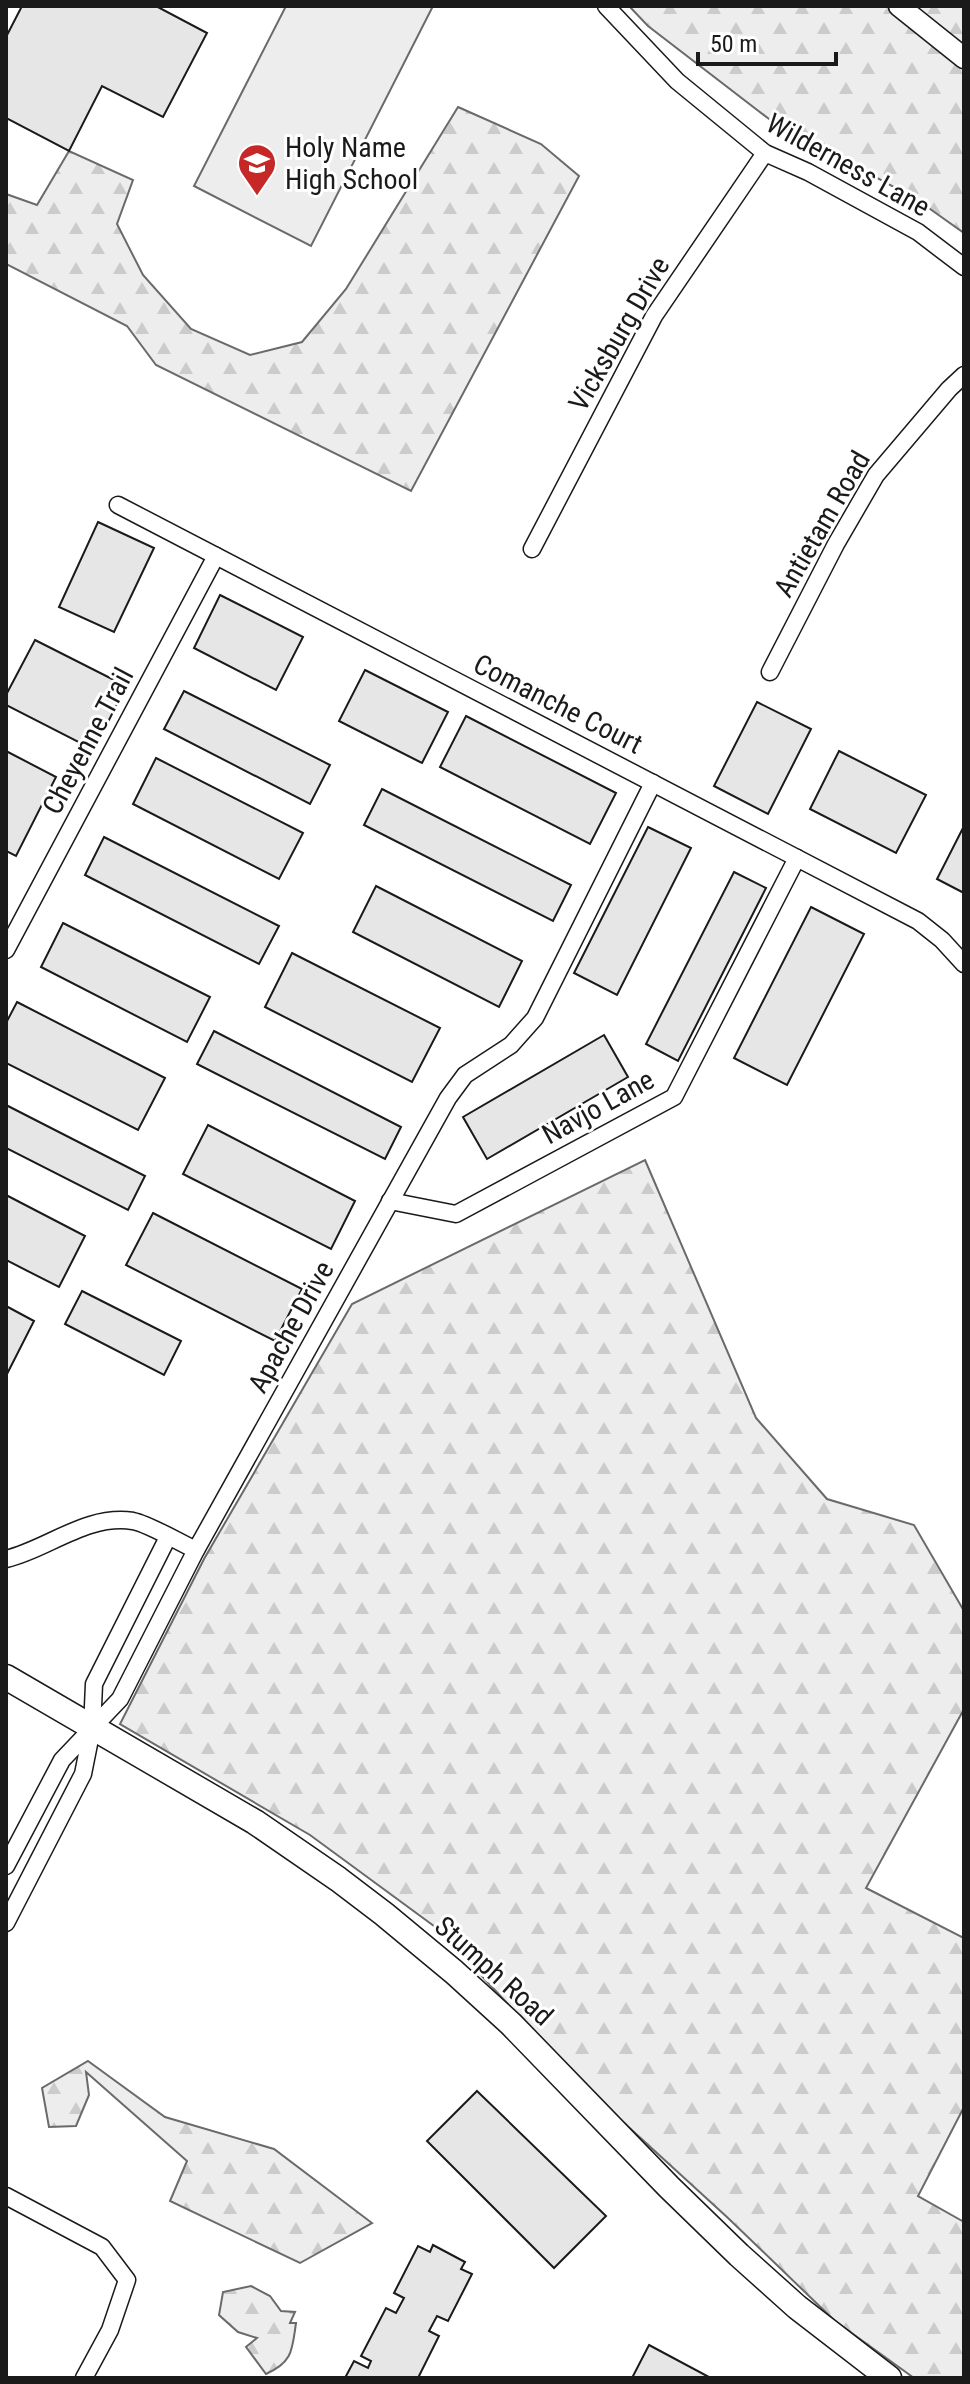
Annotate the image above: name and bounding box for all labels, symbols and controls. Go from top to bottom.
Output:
scale bar [698,16,836,66]
text: 50 m [710,30,757,58]
street label: Wilderness Lane [760,107,936,223]
place label: Holy Name High School [285,131,418,196]
school or university icon: Holy Name High School [236,142,278,197]
street label: Vicksburg Drive [562,251,676,417]
street label: Antietam Road [767,445,877,603]
street label: Comanche Court [468,647,648,761]
street label: Cheyenne Trail [36,662,140,820]
street label: Navjo Lane [536,1063,660,1151]
street label: Apache Drive [241,1255,341,1399]
street label: Stumph Road [428,1909,560,2033]

